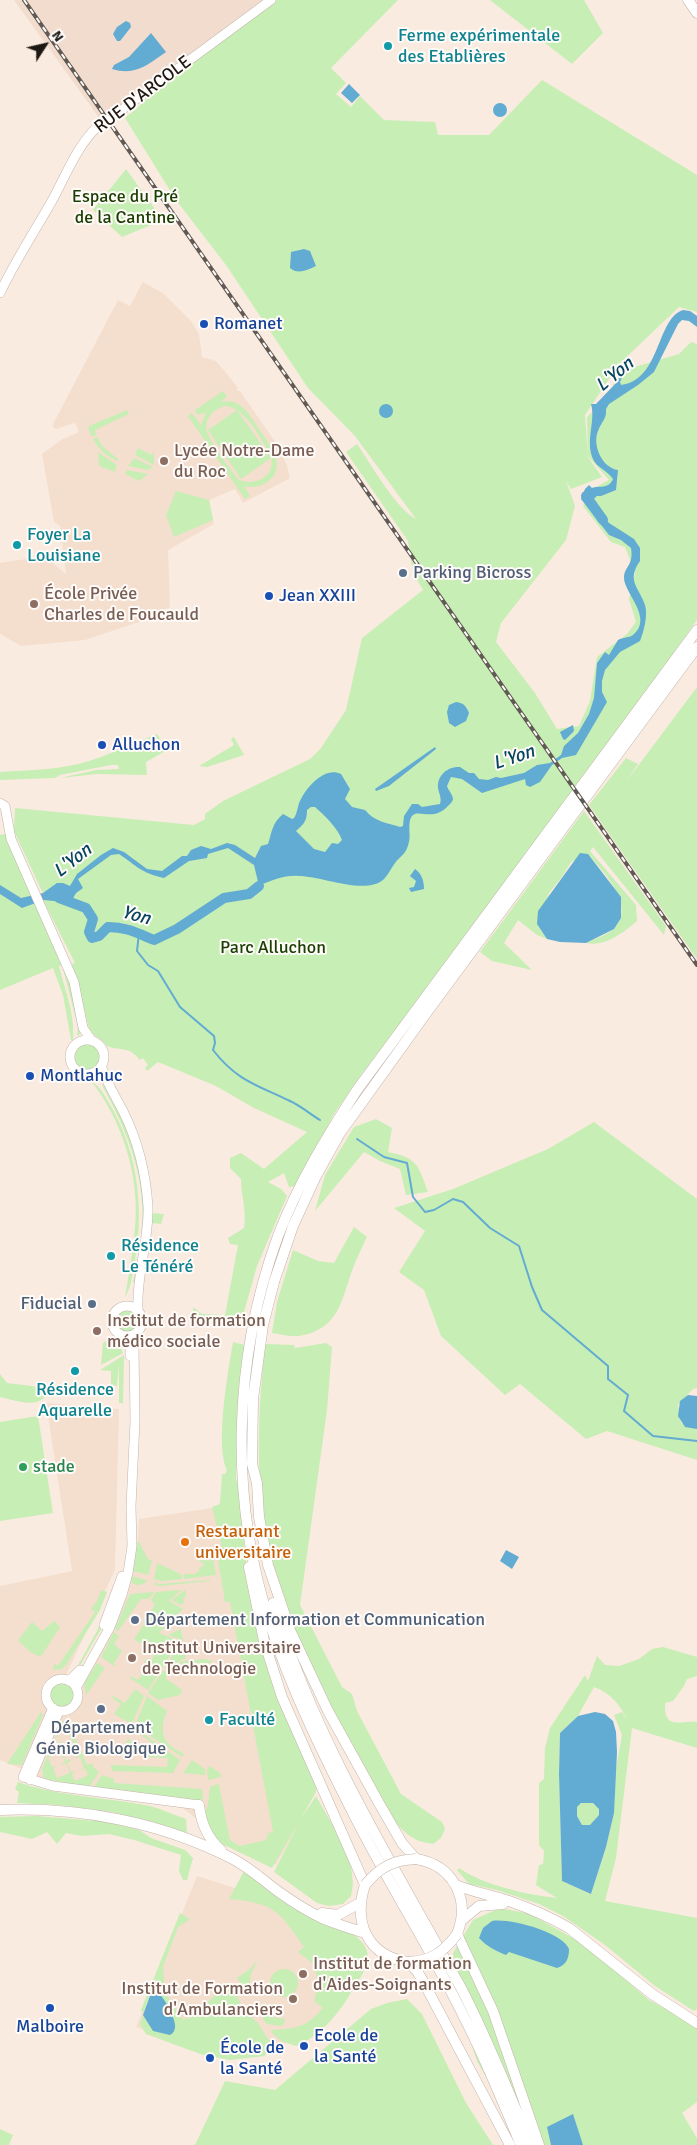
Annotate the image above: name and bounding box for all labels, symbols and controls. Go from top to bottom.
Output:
north arrow [20,20,70,70]
place label: Ferme expérimentale des Etablières [398,25,560,68]
text: N [48,27,67,45]
marker: Ferme expérimentale des Etablières [382,40,394,52]
street label: RUE D'ARCOLE [90,52,196,138]
park label: Espace du Pré de la Cantine [72,186,178,228]
place label: Romanet [214,313,283,335]
marker: Romanet [198,318,210,330]
water label: L'Yon [591,353,639,397]
place label: Lycée Notre-Dame du Roc [174,440,314,482]
marker: Lycée Notre-Dame du Roc [158,455,170,467]
place label: Foyer La Louisiane [27,524,101,566]
marker: Foyer La Louisiane [11,539,23,551]
place label: Parking Bicross [413,562,531,584]
marker: Parking Bicross [397,567,409,579]
place label: École Privée Charles de Foucauld [44,583,199,626]
place label: Jean XXIII [279,585,356,607]
marker: Jean XXIII [263,590,275,602]
marker: École Privée Charles de Foucauld [28,598,40,610]
place label: Alluchon [112,734,180,756]
marker: Alluchon [96,739,108,751]
water label: L'Yon [490,740,538,776]
water label: L'Yon [49,839,97,883]
water label: Yon [119,901,153,931]
park label: Parc Alluchon [220,937,326,959]
place label: Montlahuc [40,1065,123,1087]
marker: Montlahuc [24,1070,36,1082]
place label: Résidence Le Ténéré [121,1235,199,1278]
marker: Résidence Le Ténéré [105,1250,117,1262]
place label: Fiducial [20,1293,82,1315]
marker: Fiducial [86,1298,98,1310]
place label: Institut de formation médico sociale [107,1310,266,1352]
marker: Institut de formation médico sociale [91,1325,103,1337]
marker: Résidence Aquarelle [69,1365,81,1377]
place label: Résidence Aquarelle [36,1379,114,1422]
place label: stade [33,1456,75,1478]
marker: stade [17,1461,29,1473]
place label: Restaurant universitaire [195,1521,291,1564]
marker: Restaurant universitaire [179,1536,191,1548]
place label: Département Information et Communication [145,1609,485,1631]
marker: Département Information et Communication [129,1614,141,1626]
place label: Institut Universitaire de Technologie [142,1637,301,1680]
marker: Institut Universitaire de Technologie [126,1652,138,1664]
marker: Département Génie Biologique [95,1703,107,1715]
place label: Faculté [219,1709,275,1731]
marker: Faculté [203,1714,215,1726]
place label: Département Génie Biologique [36,1717,166,1760]
place label: Institut de formation d'Aides-Soignants [313,1953,472,1996]
marker: Institut de formation d'Aides-Soignants [297,1968,309,1980]
place label: Institut de Formation d'Ambulanciers [121,1978,283,2020]
marker: Institut de Formation d'Ambulanciers [287,1993,299,2005]
marker: Malboire [44,2002,56,2014]
place label: Malboire [16,2016,84,2038]
place label: Ecole de la Santé [314,2025,378,2068]
place label: École de la Santé [220,2037,284,2080]
marker: Ecole de la Santé [298,2040,310,2052]
marker: École de la Santé [204,2052,216,2064]

